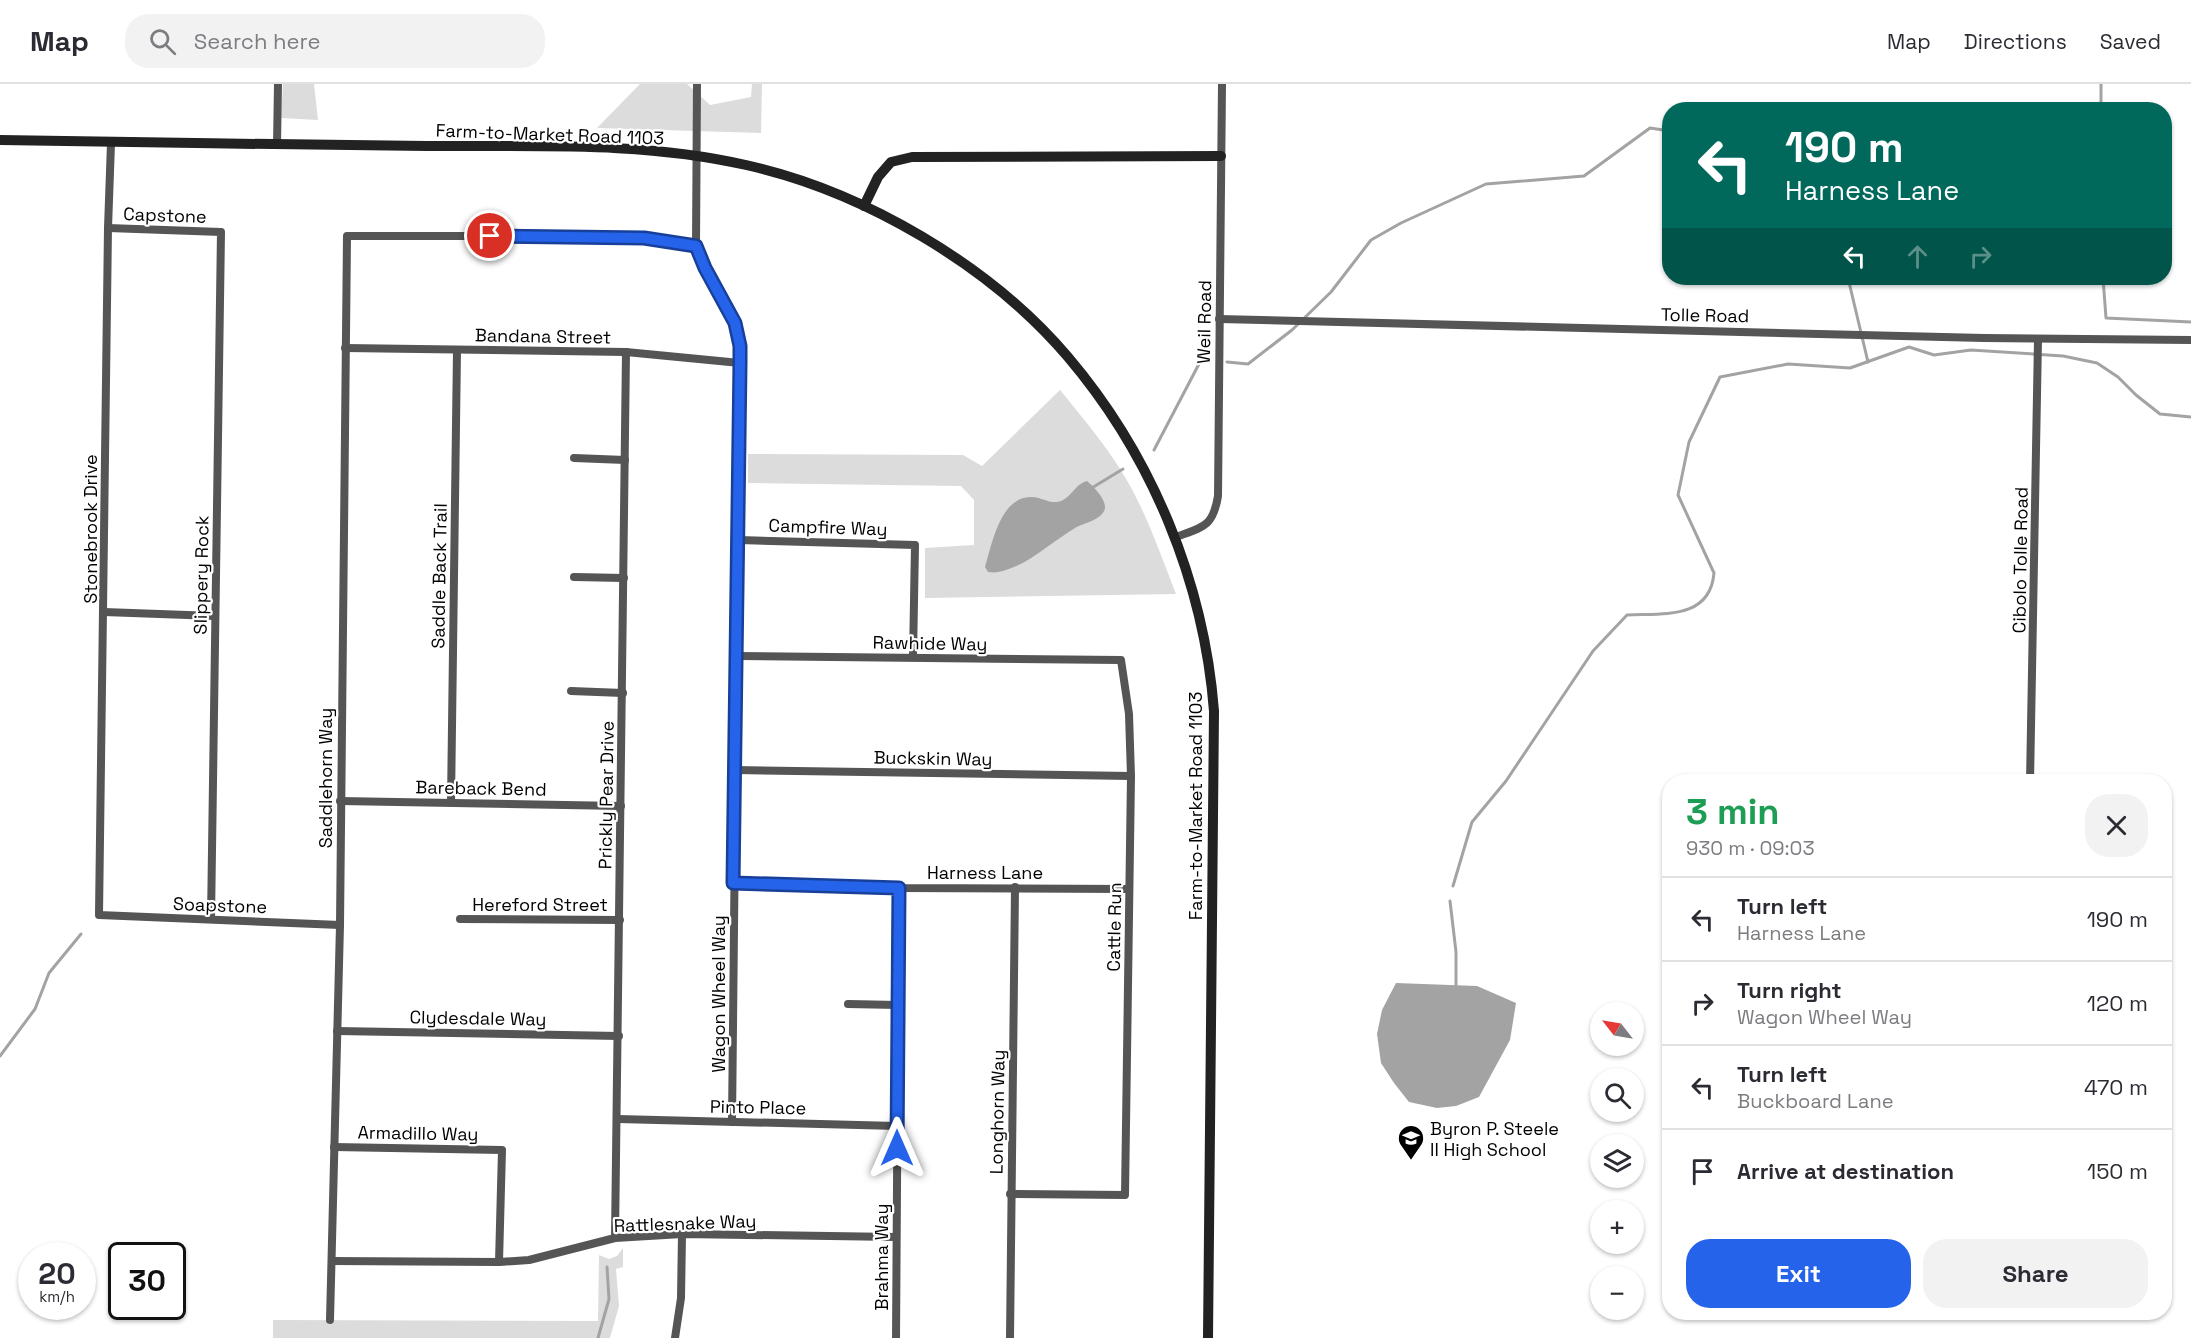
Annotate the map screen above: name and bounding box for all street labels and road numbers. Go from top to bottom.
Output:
street label: Farm-to-Market Road 1103 [435,119,665,149]
street label: Capstone [123,202,207,228]
street label: Weil Road [1192,280,1216,364]
street label: Tolle Road [1661,303,1749,327]
street label: Bandana Street [475,323,611,349]
street label: Stonebrook Drive [79,454,102,604]
street label: Cibolo Tolle Road [2007,487,2033,633]
street label: Saddle Back Trail [426,503,452,649]
street label: Campfire Way [768,513,888,541]
street label: Slippery Rock [188,515,214,635]
street label: Rawhide Way [872,630,988,656]
street label: Farm-to-Market Road 1103 [1184,692,1207,920]
street label: Saddlehorn Way [314,708,337,848]
street label: Prickly Pear Drive [593,721,619,869]
street label: Buckskin Way [873,745,993,771]
street label: Bareback Bend [415,775,547,801]
street label: Harness Lane [927,861,1043,884]
street label: Cattle Run [1102,882,1126,972]
street label: Soapstone [173,892,267,918]
street label: Hereford Street [472,893,608,916]
street label: Wagon Wheel Way [707,915,730,1073]
street label: Clydesdale Way [409,1005,547,1031]
street label: Longhorn Way [984,1049,1010,1175]
street label: Pinto Place [710,1095,806,1119]
street label: Armadillo Way [357,1120,479,1146]
street label: Brahma Way [870,1204,893,1310]
street label: Rattlesnake Way [613,1209,757,1237]

